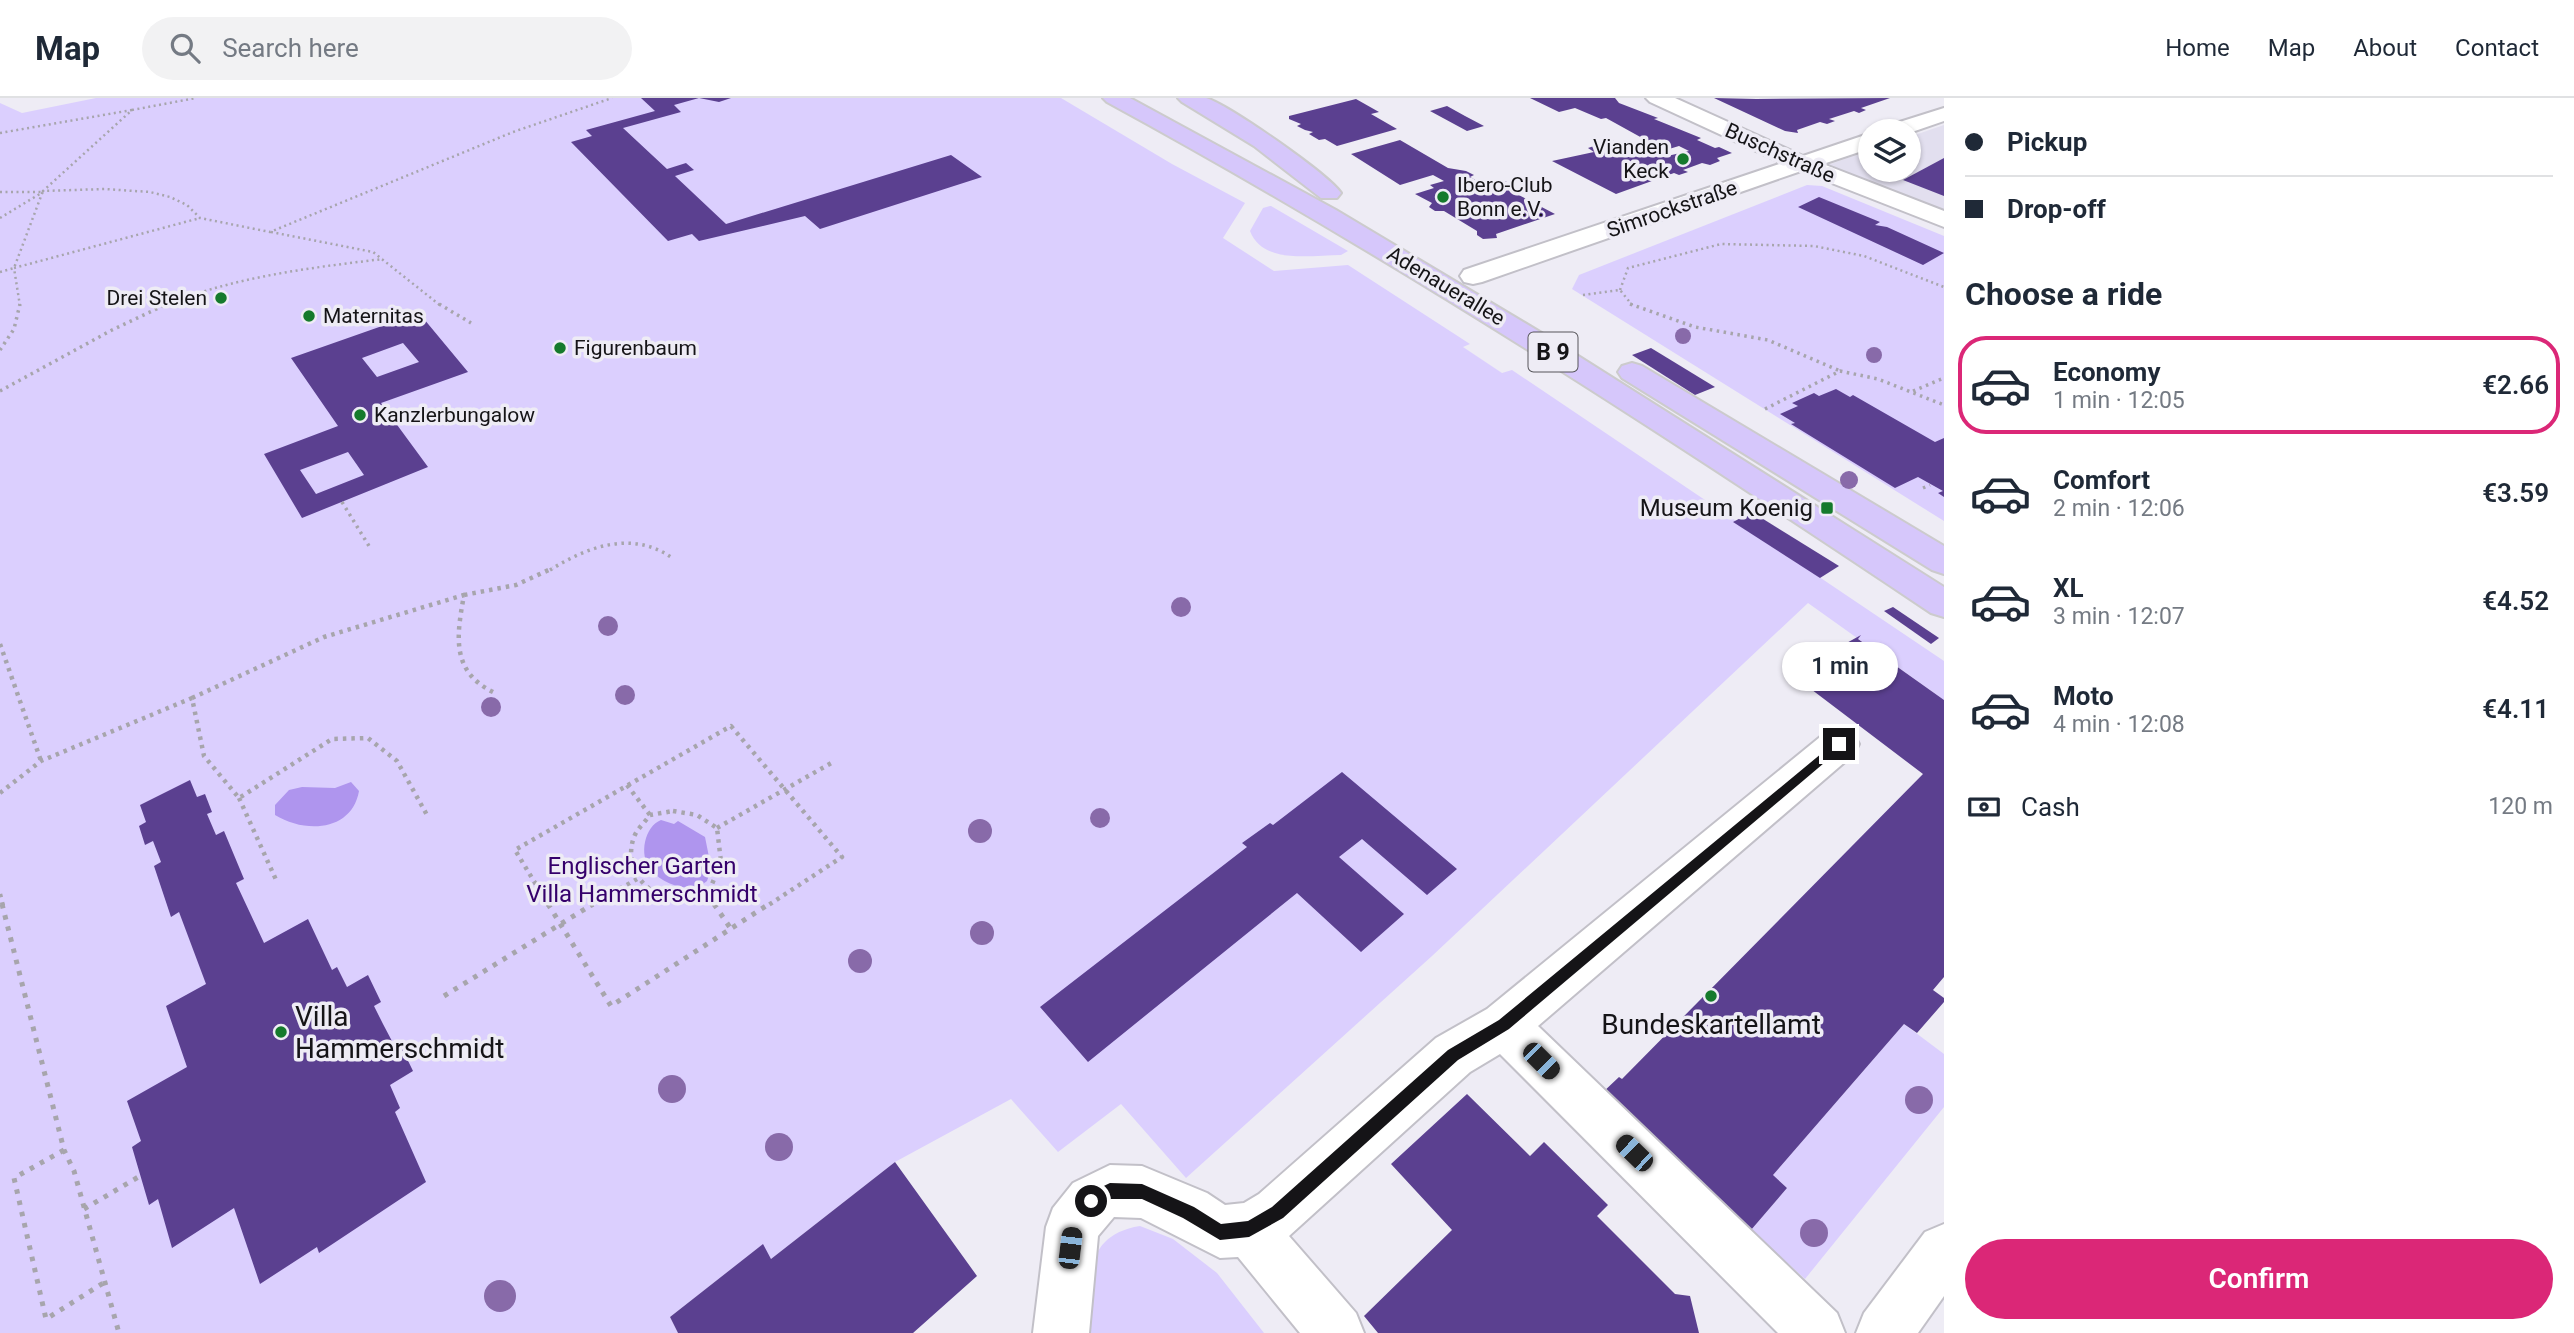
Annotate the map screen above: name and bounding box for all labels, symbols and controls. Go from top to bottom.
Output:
search box [142,17,632,80]
text: Map [35,29,100,68]
icon: search [166,29,204,67]
text: Search here [222,33,359,63]
text: Home [2165,34,2230,62]
text: Map [2268,34,2315,62]
text: About [2353,34,2417,62]
text: Contact [2455,34,2539,62]
street label: Buschstraße [1721,118,1839,188]
map controls [1858,119,1921,182]
button: layers [1858,119,1921,182]
text: Pickup [2007,127,2087,157]
place label: Vianden Keck [1593,135,1669,183]
marker: Vianden Keck [1675,151,1691,167]
place label: Ibero-Club Bonn e.V. [1457,173,1552,221]
street label: Simrockstraße [1604,176,1740,242]
marker: Ibero-Club Bonn e.V. [1435,189,1451,205]
text: Drop-off [2007,194,2106,224]
street label: Adenauerallee [1383,241,1509,331]
text: Choose a ride [1965,275,2162,313]
place label: Drei Stelen [107,286,207,310]
marker: Drei Stelen [213,290,229,306]
place label: Maternitas [323,304,424,328]
marker: Maternitas [301,308,317,324]
road number: B 9 [1528,332,1578,372]
place label: Figurenbaum [574,336,697,360]
marker: Figurenbaum [552,340,568,356]
icon: car [1969,354,2032,417]
text: Economy [2053,357,2160,387]
text: €2.66 [2482,370,2549,400]
text: 1 min · 12:05 [2053,387,2185,414]
place label: Kanzlerbungalow [374,403,535,427]
marker: Kanzlerbungalow [352,407,368,423]
icon: car [1969,462,2032,525]
text: Comfort [2053,465,2150,495]
text: €3.59 [2482,478,2549,508]
place label: Museum Koenig [1640,494,1813,522]
text: 2 min · 12:06 [2053,495,2185,522]
marker: Museum Koenig [1819,500,1835,516]
icon: car [1969,570,2032,633]
text: XL [2053,573,2084,603]
text: €4.52 [2482,586,2549,616]
text: 3 min · 12:07 [2053,603,2185,630]
callout: 1 min [1781,642,1897,692]
text: 1 min [1811,653,1869,680]
icon: car [1969,678,2032,741]
text: Moto [2053,681,2114,711]
text: €4.11 [2482,694,2549,724]
text: 4 min · 12:08 [2053,711,2185,738]
route end [1823,728,1855,760]
icon: cash [1965,788,2003,826]
text: Cash [2021,792,2080,822]
text: 120 m [2488,793,2553,820]
park label: Englischer Garten Villa Hammerschmidt [526,852,758,908]
marker: Bundeskartellamt [1703,988,1719,1004]
place label: Villa Hammerschmidt [295,1000,505,1065]
place label: Bundeskartellamt [1601,1008,1821,1041]
marker: Villa Hammerschmidt [273,1024,289,1040]
car [1519,1039,1564,1083]
car [1612,1131,1657,1175]
route start [1075,1185,1107,1217]
car [1058,1226,1083,1270]
button: Confirm [1965,1239,2553,1319]

